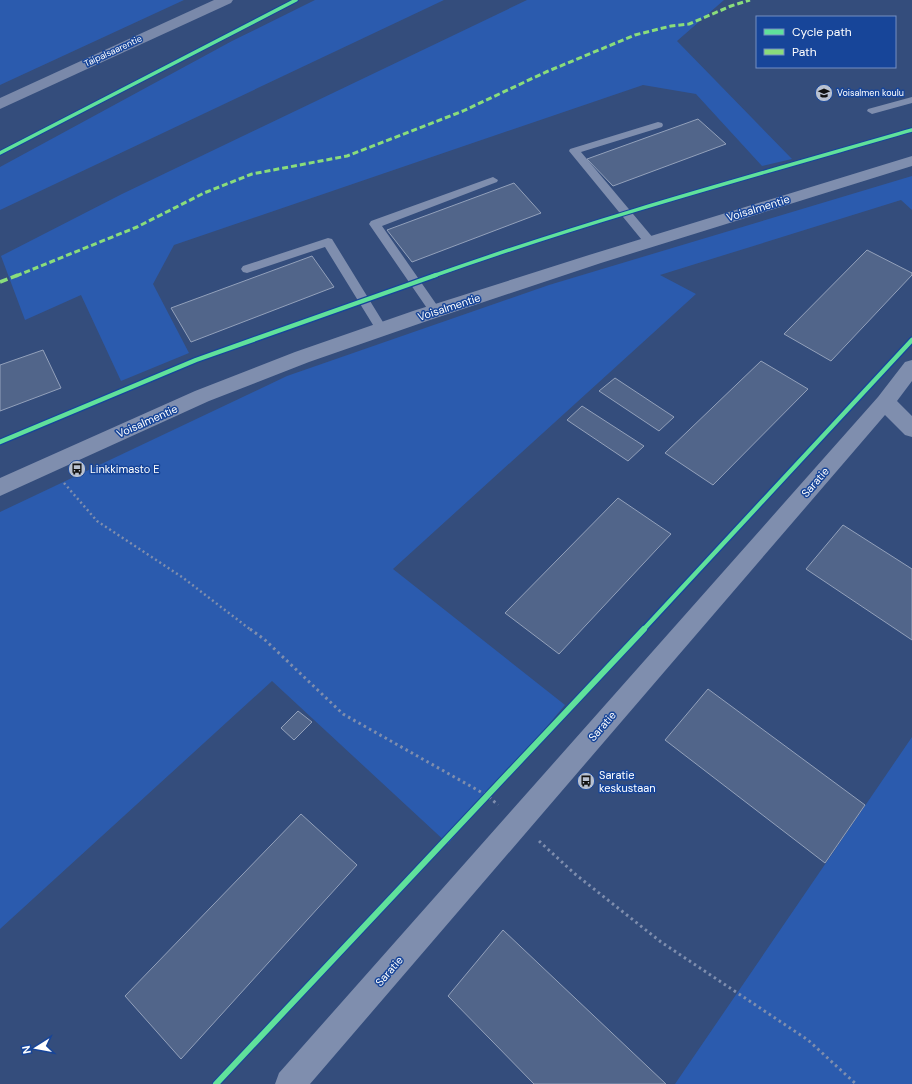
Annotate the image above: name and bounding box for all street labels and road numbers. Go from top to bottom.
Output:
street label: Taipalsaarentie [82,32,144,70]
street label: Voisalmentie [725,192,791,224]
street label: Voisalmentie [416,290,482,324]
street label: Voisalmentie [114,401,180,441]
street label: Saratie [798,464,832,500]
street label: Saratie [585,708,619,744]
street label: Saratie [372,953,406,989]

